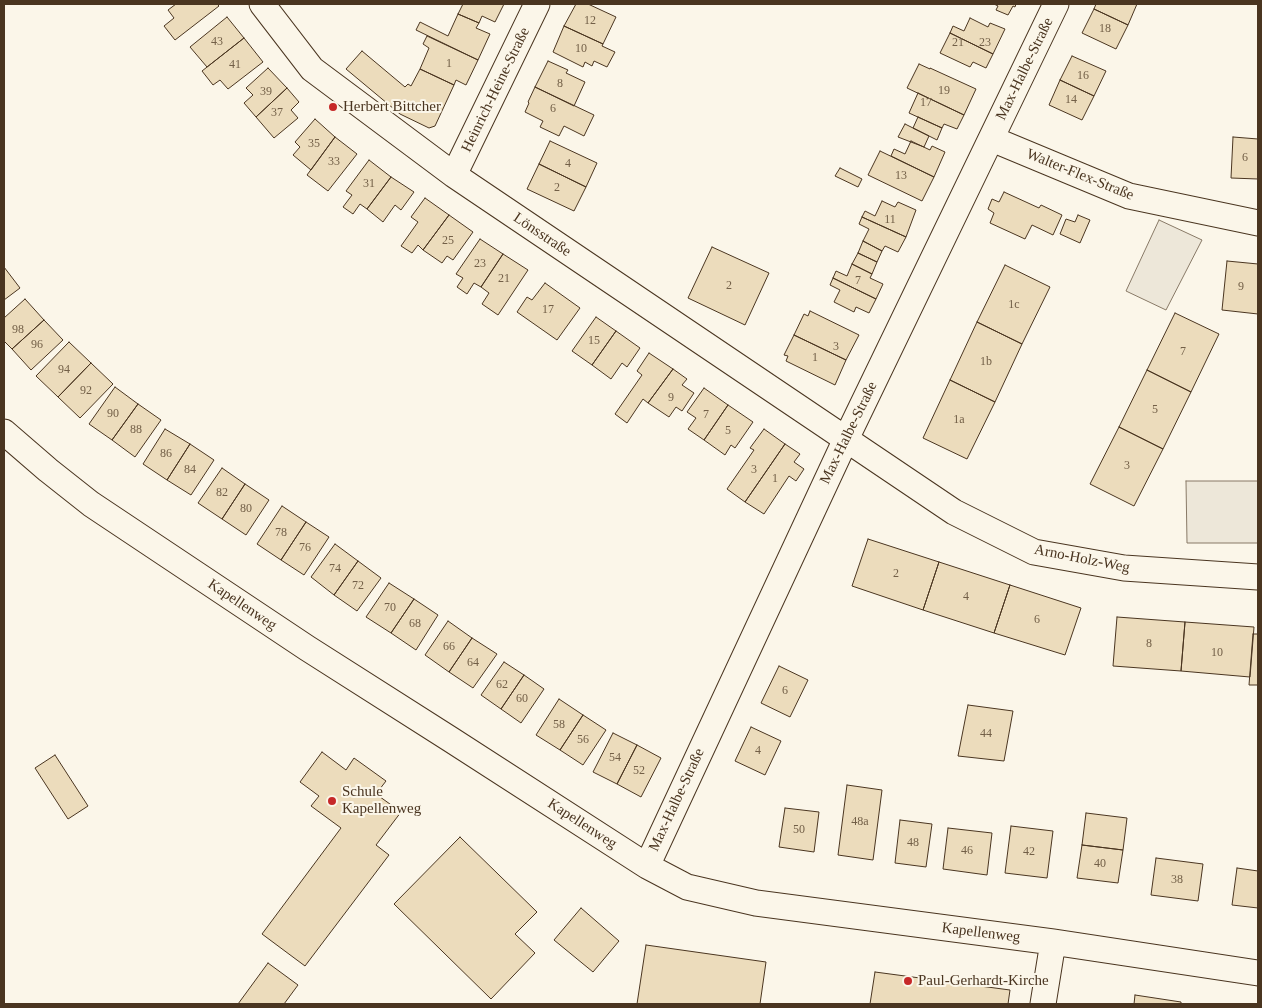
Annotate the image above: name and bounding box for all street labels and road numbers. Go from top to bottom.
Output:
street label: Max-Halbe-Straße [992,15,1058,123]
street label: Heinrich-Heine-Straße [458,25,534,155]
street label: Walter-Flex-Straße [1024,145,1136,205]
street label: Lönsstraße [510,209,574,261]
street label: Max-Halbe-Straße [816,379,882,487]
street label: Arno-Holz-Weg [1033,541,1131,577]
street label: Kapellenweg [204,575,280,635]
street label: Max-Halbe-Straße [645,746,709,854]
street label: Kapellenweg [544,795,620,853]
street label: Kapellenweg [941,919,1021,947]

